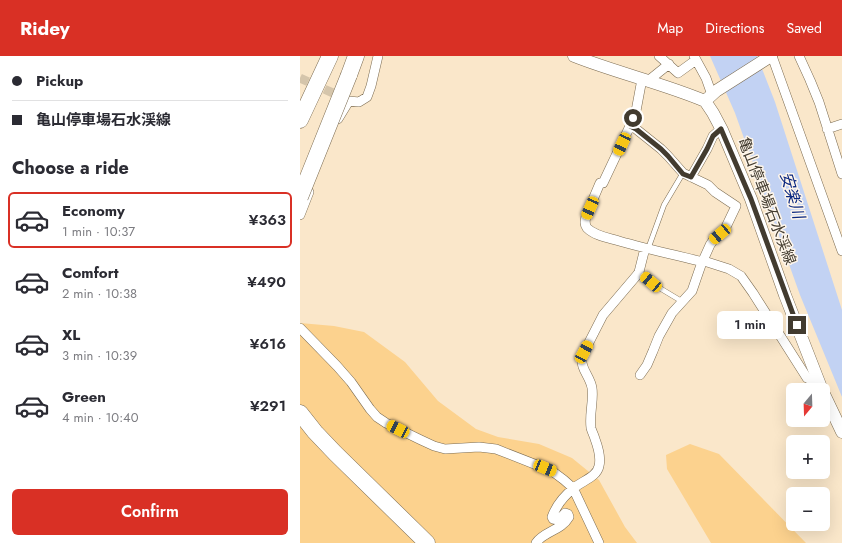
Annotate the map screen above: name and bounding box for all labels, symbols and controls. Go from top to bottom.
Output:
text: Ridey [20,15,70,42]
text: Map [657,18,683,38]
text: Directions [705,18,765,38]
text: Saved [787,18,822,38]
text: Pickup [36,70,83,92]
text: 亀山停車場石水渓線 [36,109,171,131]
route start [624,109,642,127]
car [611,131,633,157]
street label: 亀山停車場石水渓線 [733,134,801,268]
text: Choose a ride [12,155,129,181]
water label: 安楽川 [775,169,811,223]
car [580,195,600,221]
text: Economy [62,200,125,222]
icon: car [14,202,50,238]
text: ¥363 [249,209,286,231]
text: 1 min · 10:37 [62,222,135,241]
car [707,222,733,246]
text: Comfort [62,262,119,284]
icon: car [14,264,50,300]
car [638,270,664,294]
text: ¥490 [247,271,286,293]
text: 2 min · 10:38 [62,284,137,303]
callout: 1 min [717,311,783,339]
text: 1 min [734,315,766,334]
route end [788,316,806,334]
text: XL [62,324,80,346]
icon: car [14,326,50,362]
text: ¥616 [250,333,286,355]
car [573,339,595,365]
text: 3 min · 10:39 [62,346,137,365]
north arrow [786,383,830,427]
map controls [786,383,830,531]
text: Green [62,386,106,408]
icon: car [14,388,50,424]
text: ¥291 [250,395,286,417]
text: 4 min · 10:40 [62,408,138,427]
car [385,418,411,440]
button: + [786,435,830,479]
car [532,458,558,478]
button: − [786,487,830,531]
button: Confirm [12,489,288,535]

